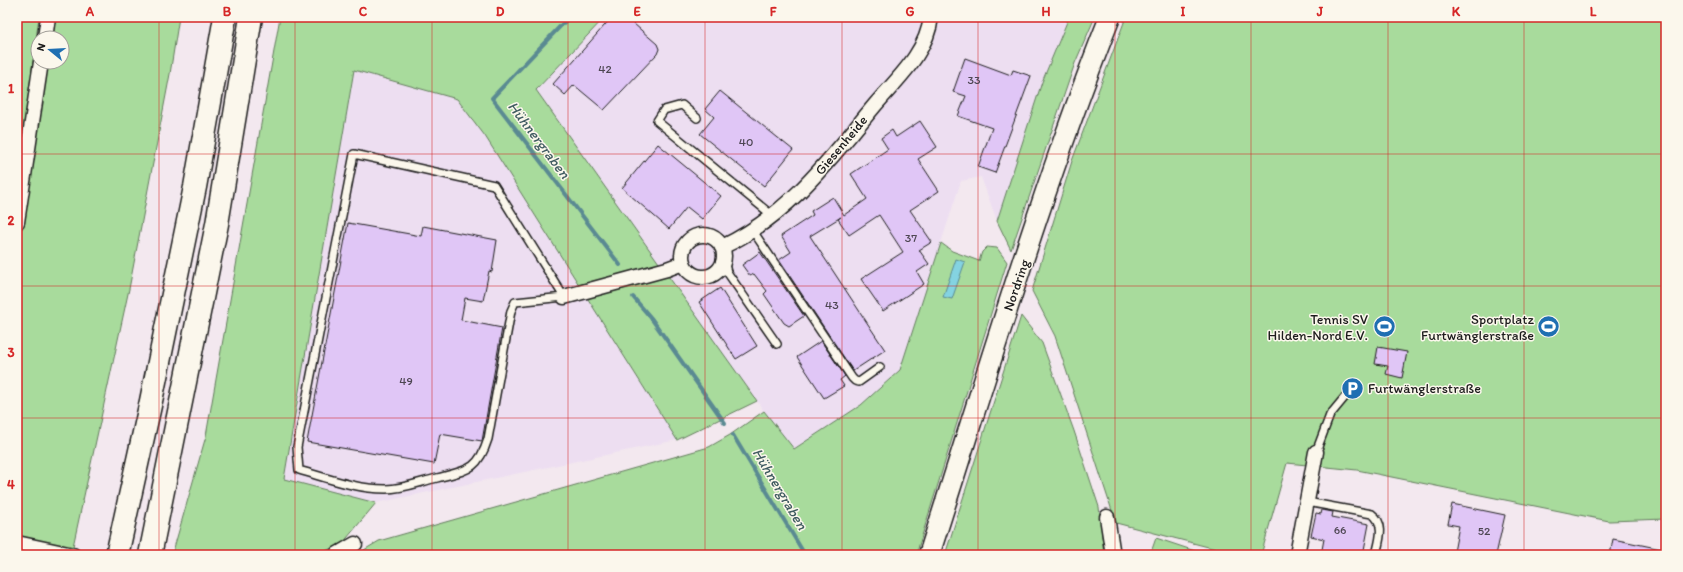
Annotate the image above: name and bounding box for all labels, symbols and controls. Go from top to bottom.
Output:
text: A [85,4,95,19]
text: B [223,4,232,19]
text: C [359,4,368,19]
text: D [496,4,505,19]
text: E [633,4,641,19]
text: F [770,4,777,19]
text: G [906,4,915,19]
text: H [1042,4,1051,19]
text: I [1181,4,1186,19]
text: J [1316,4,1324,19]
text: K [1452,4,1461,19]
text: L [1590,4,1597,19]
north arrow [30,30,70,70]
text: N [34,42,48,53]
house number: 42 [598,62,612,76]
house number: 33 [967,73,981,87]
text: 1 [8,81,14,96]
water label: Hühnergraben [504,98,574,183]
street label: Giesenheide [812,112,871,179]
house number: 40 [739,135,753,149]
text: 2 [8,213,15,228]
house number: 37 [905,231,917,245]
street label: Nordring [1000,256,1034,313]
house number: 43 [825,298,839,312]
place label: Tennis SV Hilden-Nord E.V. [1267,311,1369,344]
place label: Sportplatz Furtwänglerstraße [1421,311,1535,344]
sports icon: Tennis SV Hilden-Nord E.V. [1371,314,1397,340]
sports icon: Sportplatz Furtwänglerstraße [1536,314,1562,340]
text: 3 [7,345,15,360]
house number: 49 [399,374,413,388]
parking icon: Furtwänglerstraße [1340,375,1366,401]
place label: Furtwänglerstraße [1368,380,1481,397]
water label: Hühnergraben [749,445,812,534]
text: 4 [7,477,15,492]
house number: 66 [1334,523,1346,537]
house number: 52 [1478,524,1491,538]

